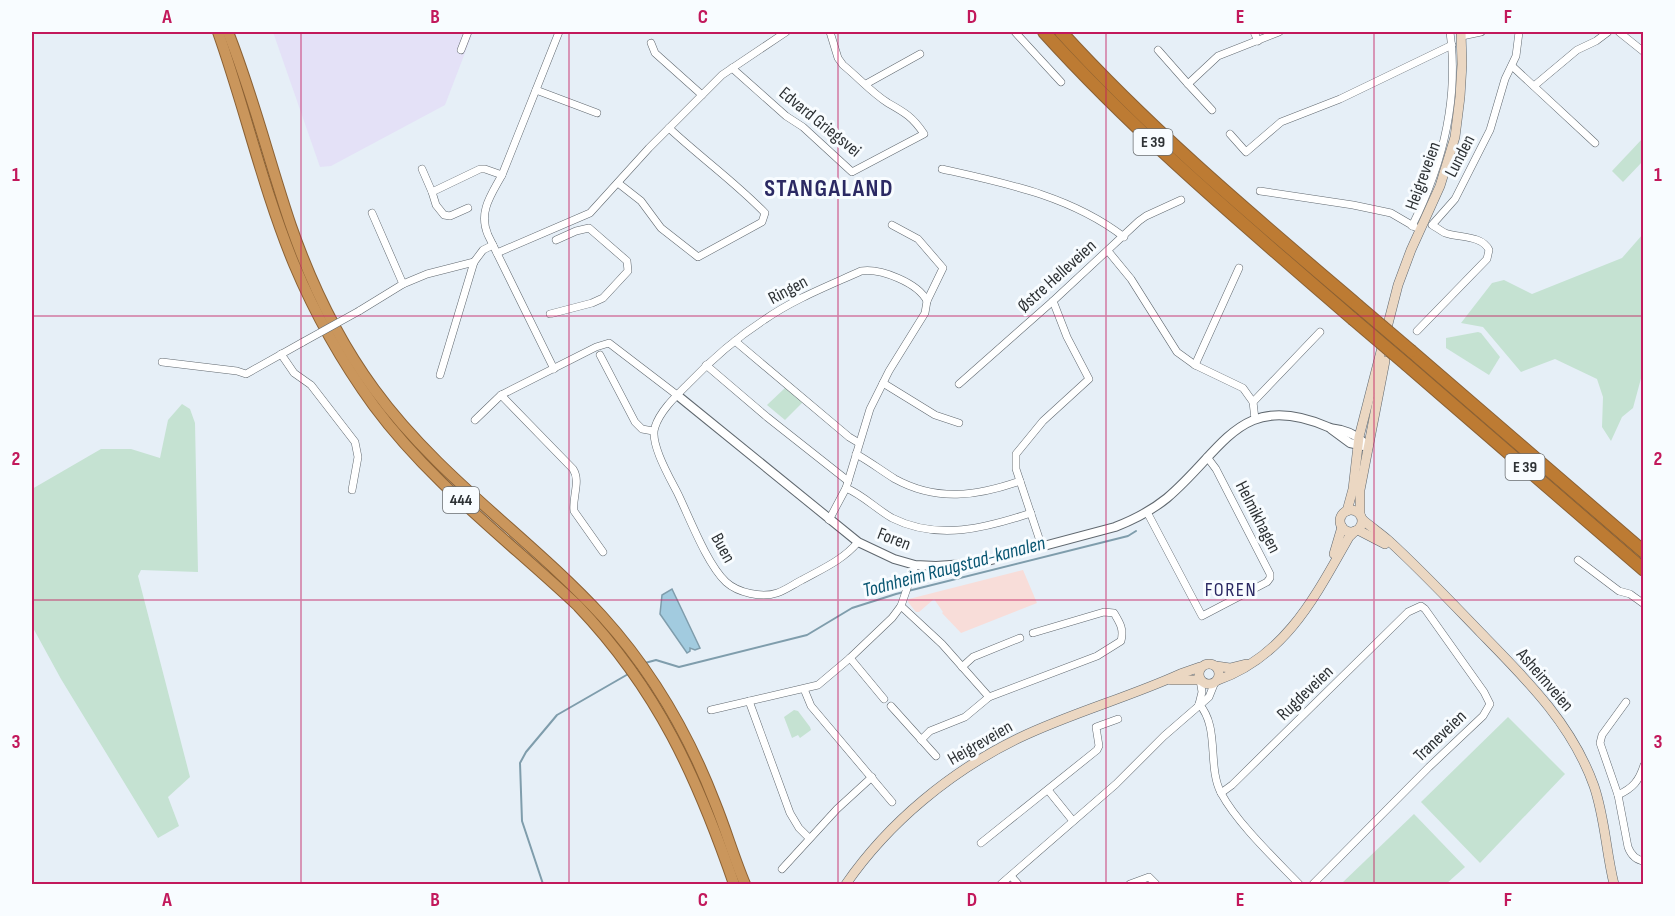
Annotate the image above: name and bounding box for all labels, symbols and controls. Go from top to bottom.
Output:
text: A [161,5,172,29]
text: B [430,5,440,29]
text: C [698,5,708,29]
text: D [967,5,977,29]
text: E [1236,5,1244,29]
text: F [1504,5,1512,29]
street label: Edvard Griegsvei [775,83,865,161]
road number: E 39 [1134,129,1172,155]
street label: Lunden [1441,131,1479,181]
street label: Heigreveien [1401,139,1445,213]
text: 1 [12,163,20,187]
text: 1 [1654,163,1662,187]
district label: STANGALAND [764,174,894,203]
street label: Østre Helleveien [1013,235,1101,317]
street label: Ringen [765,271,811,309]
text: 2 [12,447,20,471]
text: 2 [1654,447,1662,471]
road number: E 39 [1506,454,1544,480]
street label: Helmikhagen [1231,477,1285,557]
road number: 444 [443,487,479,513]
street label: Foren [874,523,914,555]
street label: Buen [706,530,740,566]
water label: Todnheim Raugstad-kanalen [860,531,1048,603]
district label: FOREN [1205,578,1257,602]
street label: Asheimveien [1511,644,1578,716]
street label: Rugdeveien [1273,661,1337,725]
street label: Traneveien [1409,706,1471,766]
street label: Heigreveien [944,716,1016,770]
text: 3 [12,730,21,754]
text: 3 [1654,730,1663,754]
text: A [161,888,172,912]
text: B [430,888,440,912]
text: C [698,888,708,912]
text: D [967,888,977,912]
text: E [1236,888,1244,912]
text: F [1504,888,1512,912]

